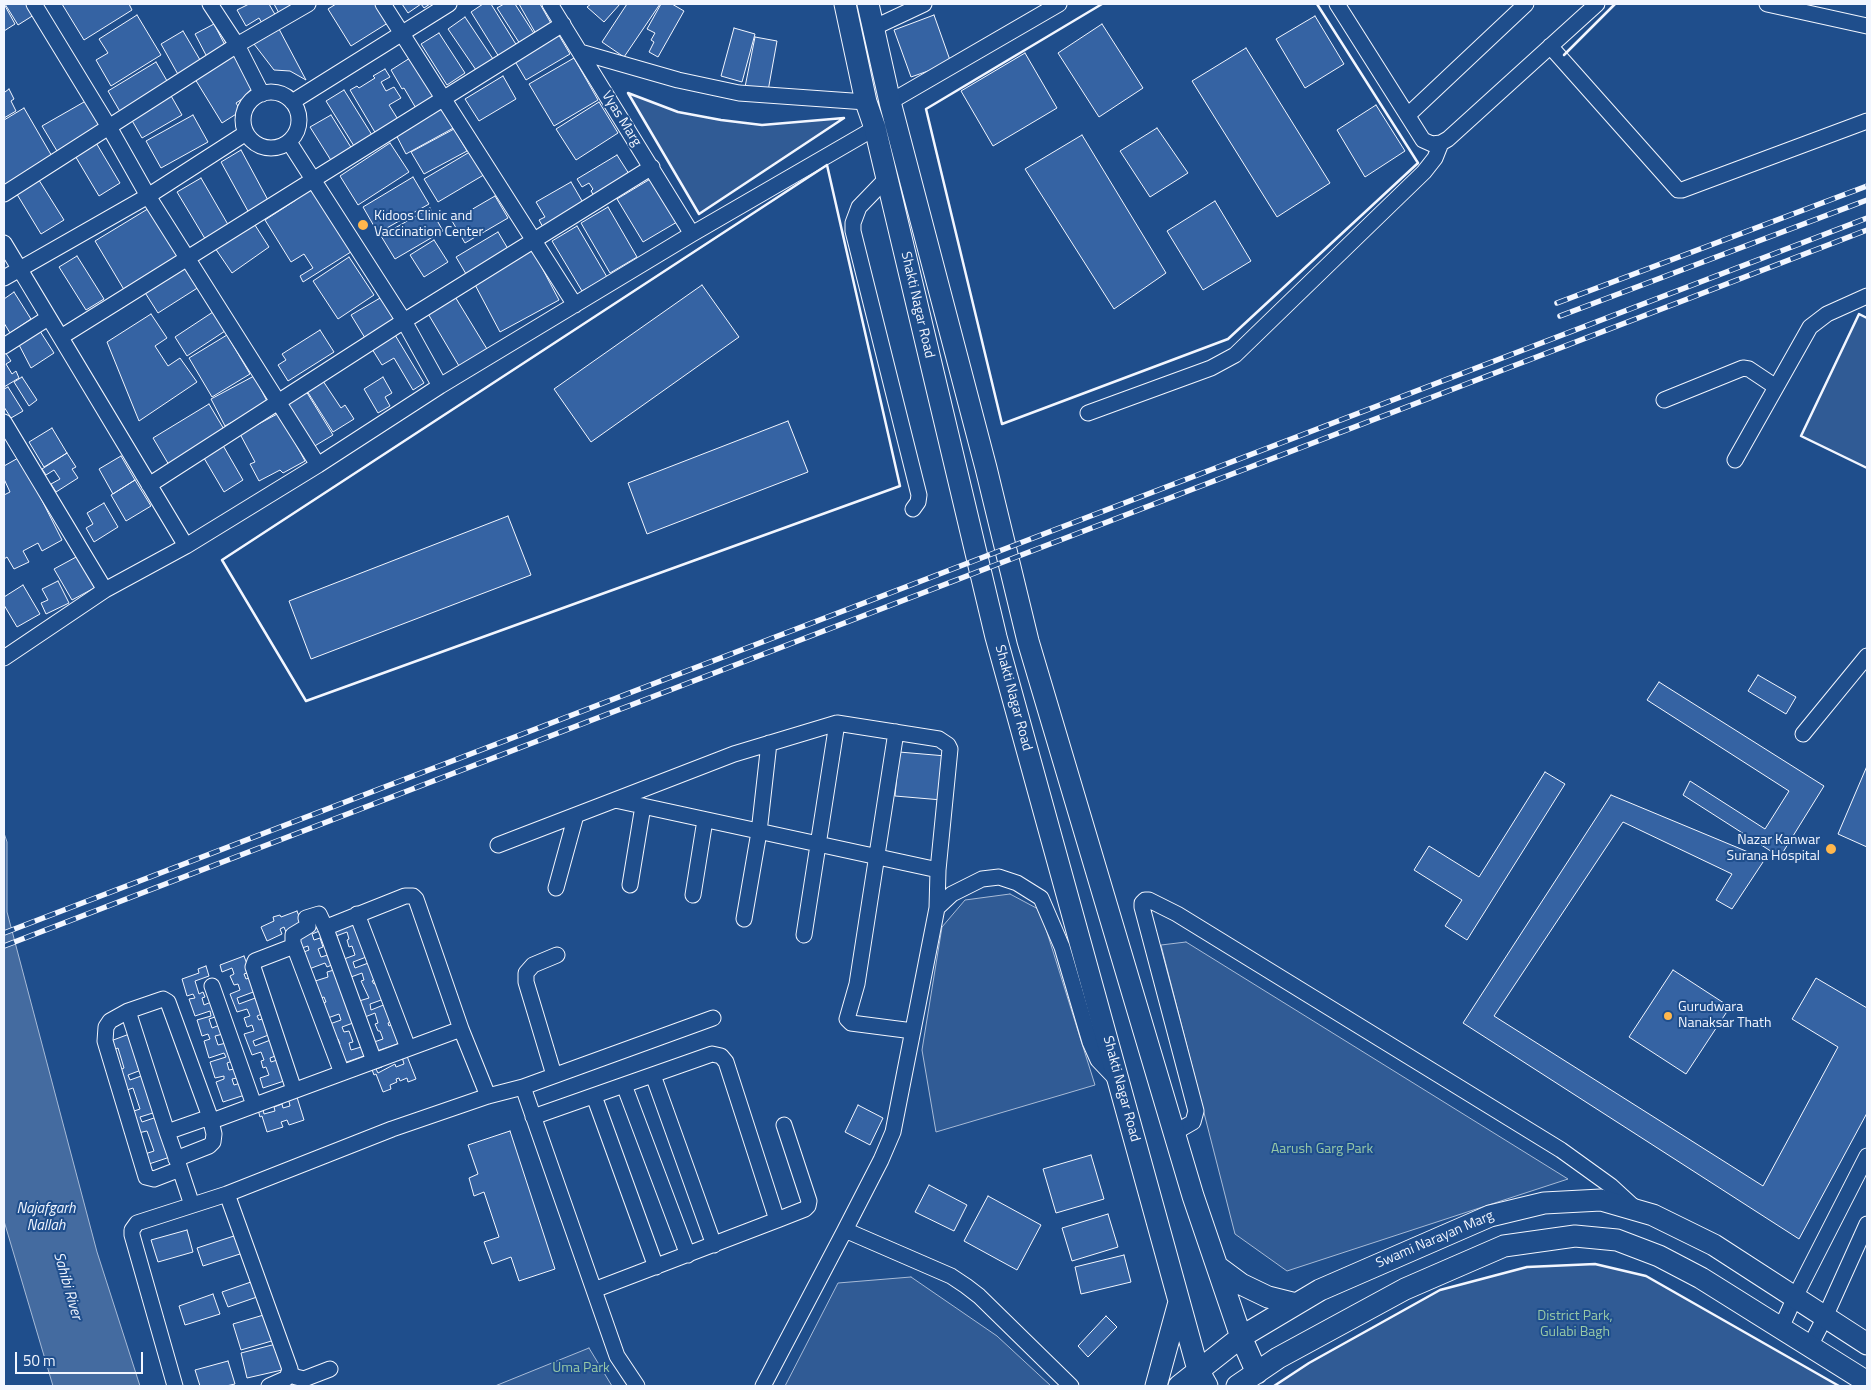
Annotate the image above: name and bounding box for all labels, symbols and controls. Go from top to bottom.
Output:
street label: Vyas Marg [597,88,645,150]
place label: Kidoos Clinic and Vaccination Center [374,209,483,242]
marker: Kidoos Clinic and Vaccination Center [356,218,370,232]
street label: Shakti Nagar Road [897,250,937,360]
street label: Shakti Nagar Road [991,643,1035,753]
place label: Nazar Kanwar Surana Hospital [1727,833,1820,866]
marker: Nazar Kanwar Surana Hospital [1824,842,1838,856]
place label: Gurudwara Nanaksar Thath [1678,1000,1771,1032]
marker: Gurudwara Nanaksar Thath [1662,1010,1674,1022]
street label: Shakti Nagar Road [1099,1034,1143,1144]
park label: Aarush Garg Park [1271,1142,1373,1158]
water label: Najafgarh Nallah [17,1200,75,1235]
street label: Swami Narayan Marg [1374,1208,1496,1272]
water label: Sahibi River [49,1250,85,1322]
park label: District Park, Gulabi Bagh [1537,1309,1613,1341]
scale bar [18,1342,145,1374]
text: 50 m [23,1349,56,1372]
park label: Uma Park [552,1361,610,1377]

